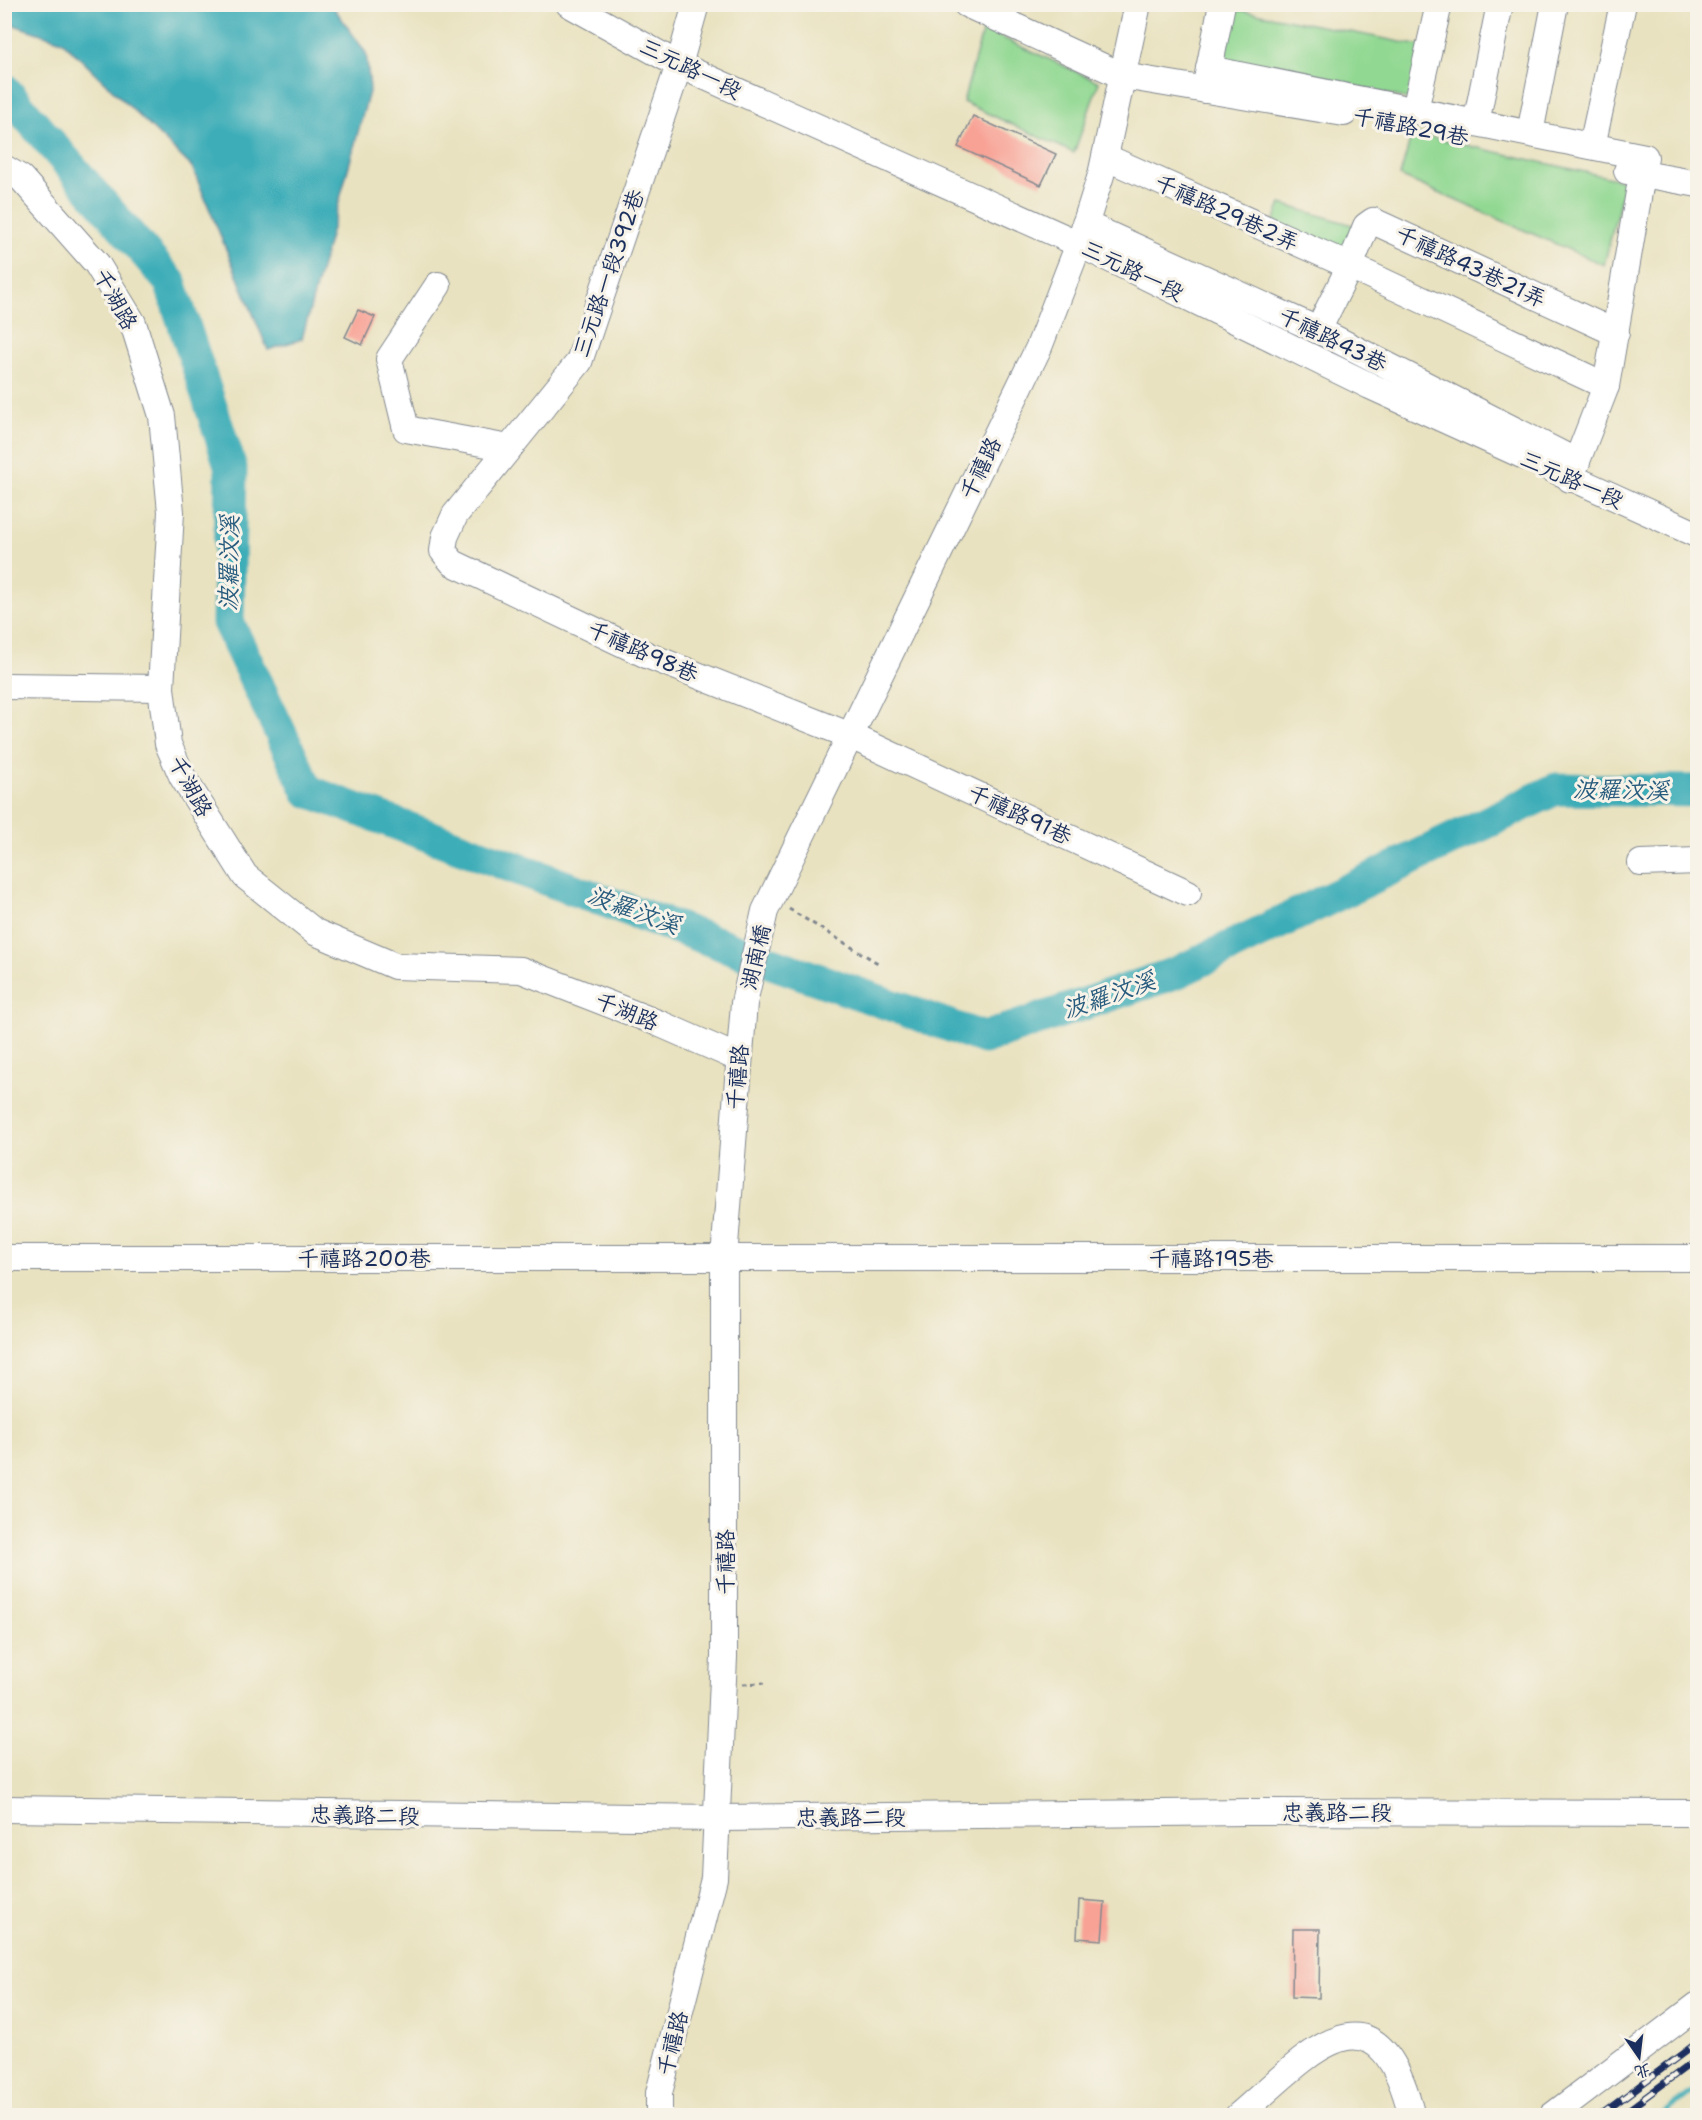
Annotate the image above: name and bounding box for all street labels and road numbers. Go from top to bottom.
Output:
street label: 三元路一段 [635,31,747,106]
street label: 千禧路29巷 [1350,101,1471,152]
street label: 千禧路29巷2弄 [1150,168,1304,257]
street label: 三元路一段392巷 [566,185,651,361]
street label: 千禧路43巷21弄 [1391,219,1551,314]
street label: 三元路一段 [1077,233,1189,308]
street label: 千湖路 [87,263,144,335]
street label: 千禧路43巷 [1274,301,1392,378]
street label: 千禧路 [953,432,1008,504]
street label: 三元路一段 [1516,444,1628,515]
street label: 千禧路98巷 [583,614,703,689]
street label: 千湖路 [162,750,219,822]
street label: 千禧路91巷 [963,778,1077,851]
street label: 湖南橋 [734,922,777,993]
street label: 千湖路 [591,986,663,1037]
street label: 千禧路 [720,1043,755,1111]
street label: 千禧路200巷 [297,1244,431,1273]
street label: 千禧路195巷 [1149,1244,1273,1273]
street label: 千禧路 [711,1529,740,1595]
street label: 忠義路二段 [1282,1798,1392,1827]
street label: 忠義路二段 [310,1800,420,1831]
street label: 忠義路二段 [796,1803,906,1832]
street label: 千禧路 [650,2008,695,2079]

